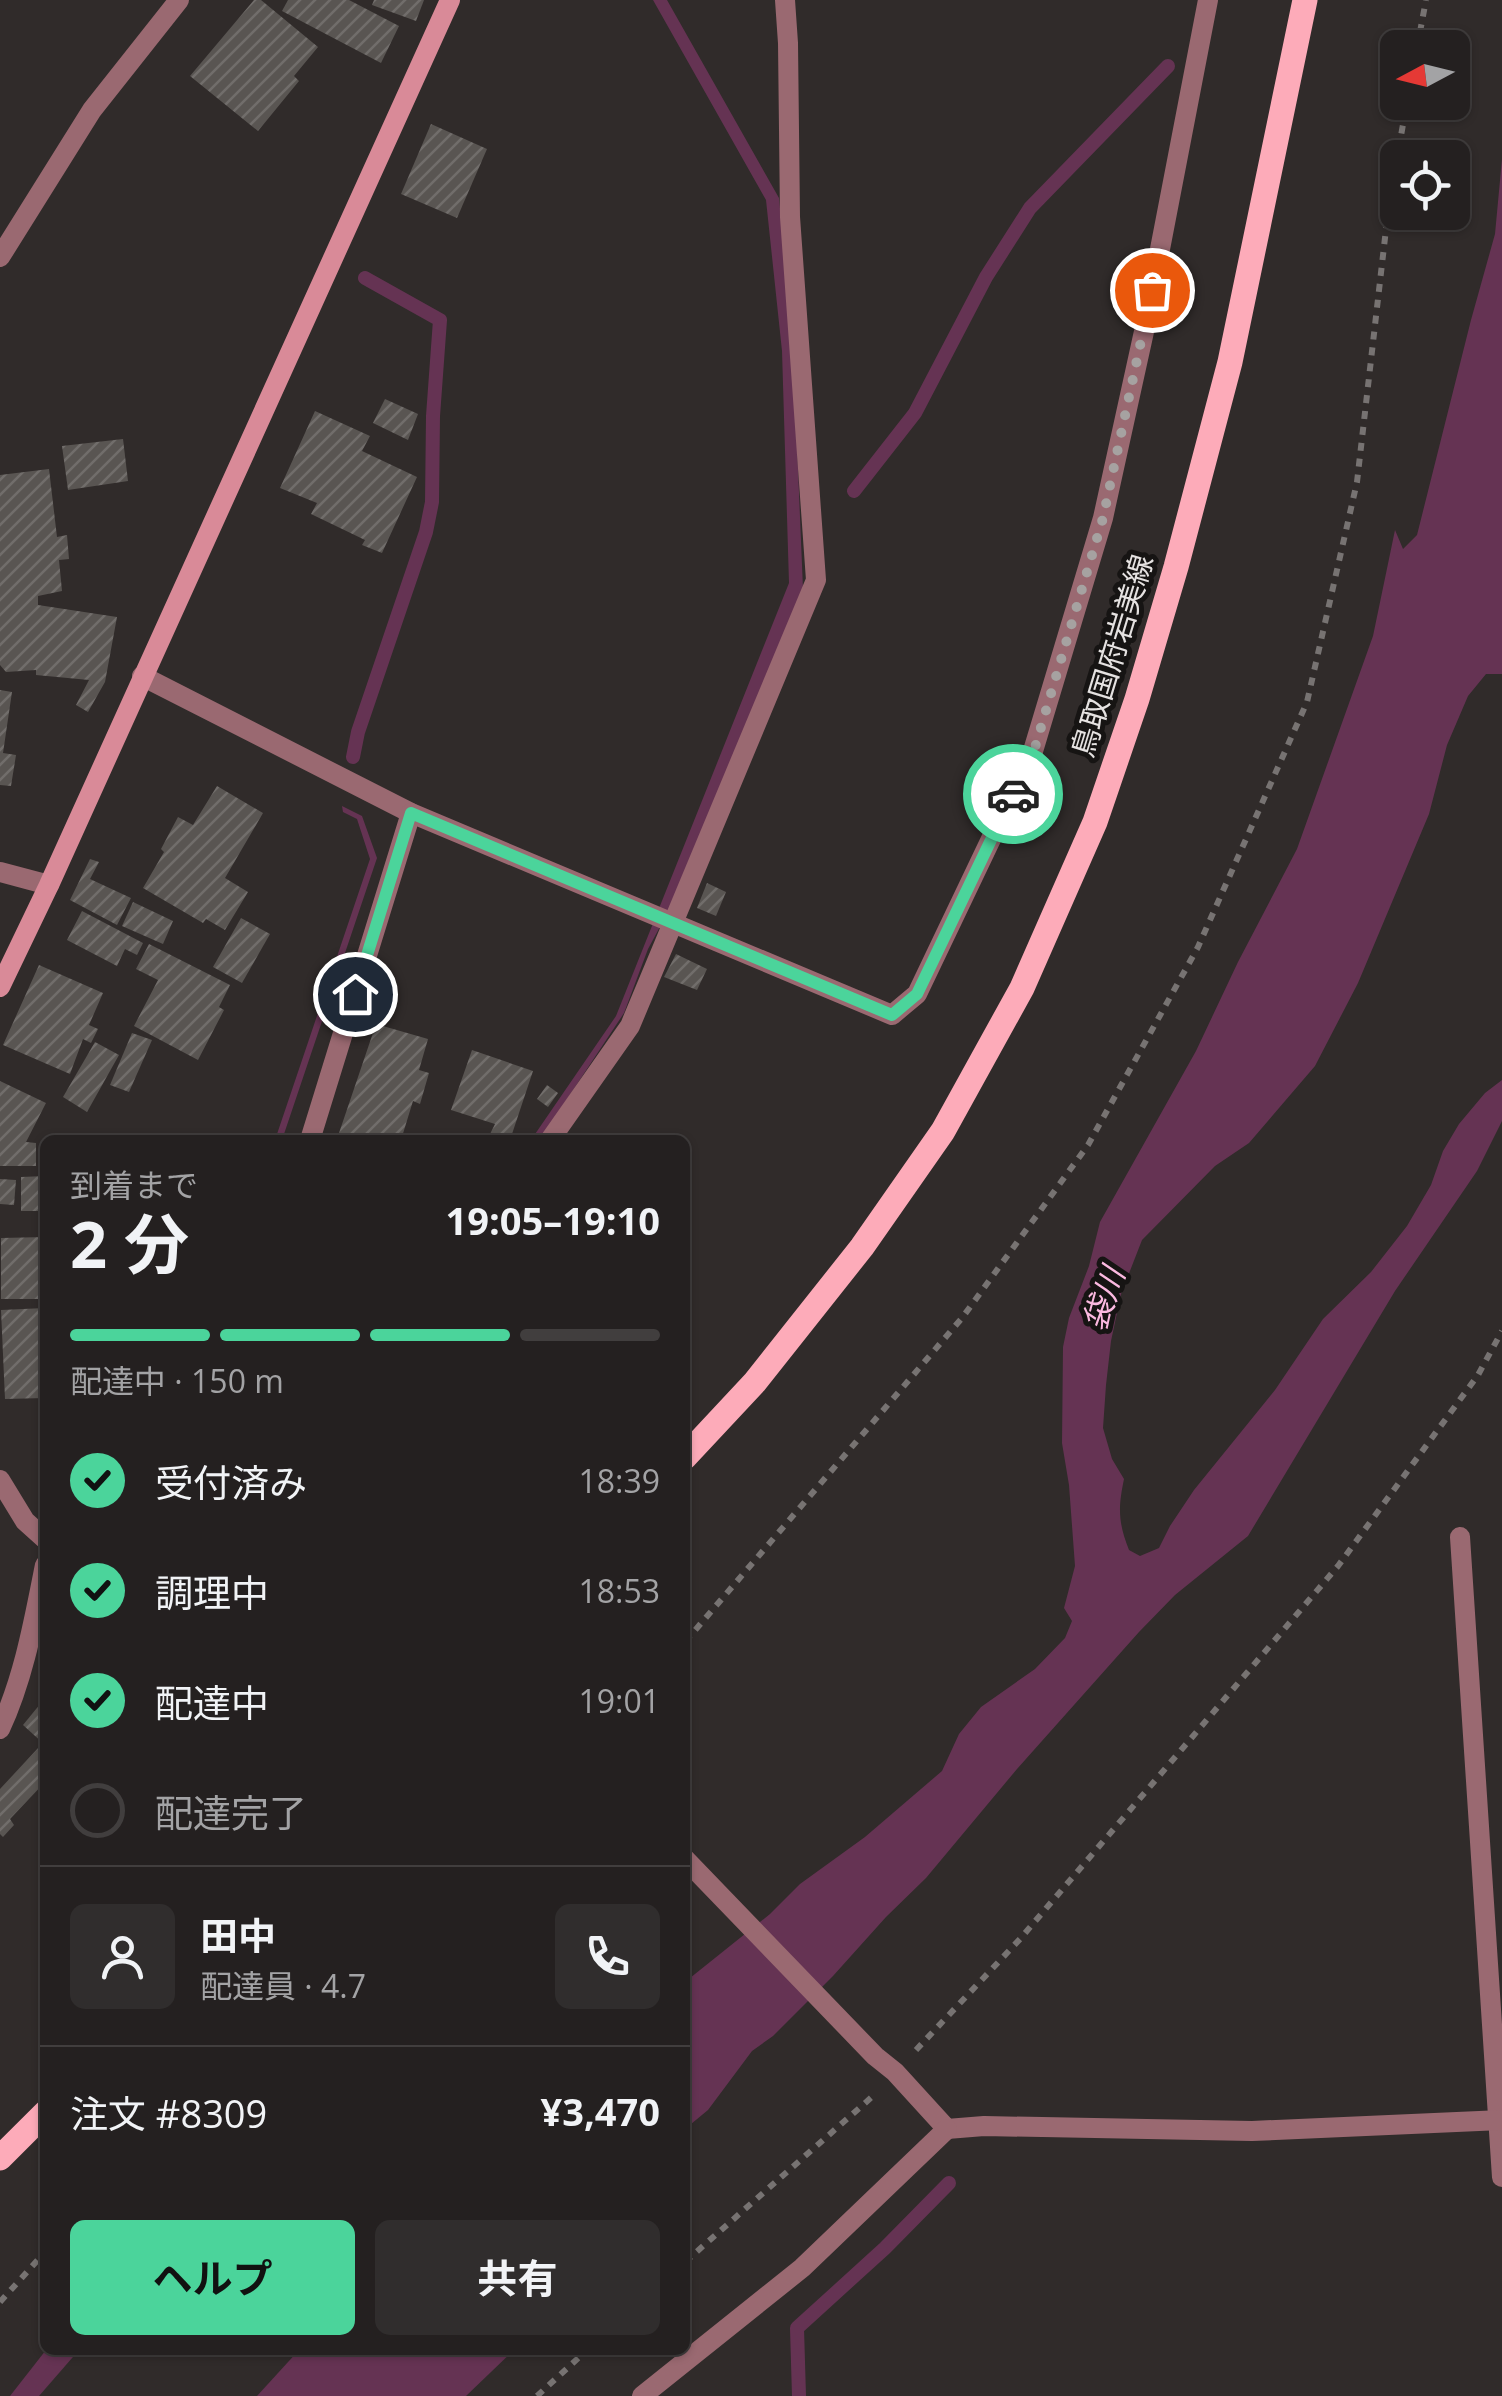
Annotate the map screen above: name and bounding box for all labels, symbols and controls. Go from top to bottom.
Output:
north arrow [1380,30,1470,120]
map controls [1380,30,1470,230]
button: locate [1380,140,1470,230]
pin [1110,248,1195,333]
icon: bag [1125,263,1180,318]
street label: 鳥取国府岩美線 [1061,549,1162,762]
courier [963,744,1063,844]
icon: car [986,767,1041,822]
pin [313,952,398,1037]
icon: home [328,967,383,1022]
text: 到着まで [70,1163,198,1206]
text: 19:05–19:10 [446,1194,660,1246]
text: 2 分 [70,1199,189,1287]
water label: 袋川 [1071,1258,1135,1336]
text: 配達中 · 150 m [70,1359,284,1402]
icon: check [70,1453,125,1508]
text: 受付済み [155,1456,307,1508]
text: 18:39 [578,1459,660,1502]
icon: check [70,1563,125,1618]
text: 調理中 [155,1566,269,1618]
text: 18:53 [578,1569,660,1612]
icon: check [70,1673,125,1728]
text: 配達中 [155,1676,269,1728]
text: 19:01 [578,1679,660,1722]
text: 配達完了 [155,1786,307,1838]
button: person [70,1904,175,2009]
button: phone [555,1904,660,2009]
text: 田中 [200,1909,276,1961]
text: 配達員 · 4.7 [200,1964,366,2007]
text: ¥3,470 [541,2085,660,2137]
text: 注文 #8309 [70,2087,267,2139]
button: ヘルプ [70,2220,355,2335]
button: 共有 [375,2220,660,2335]

